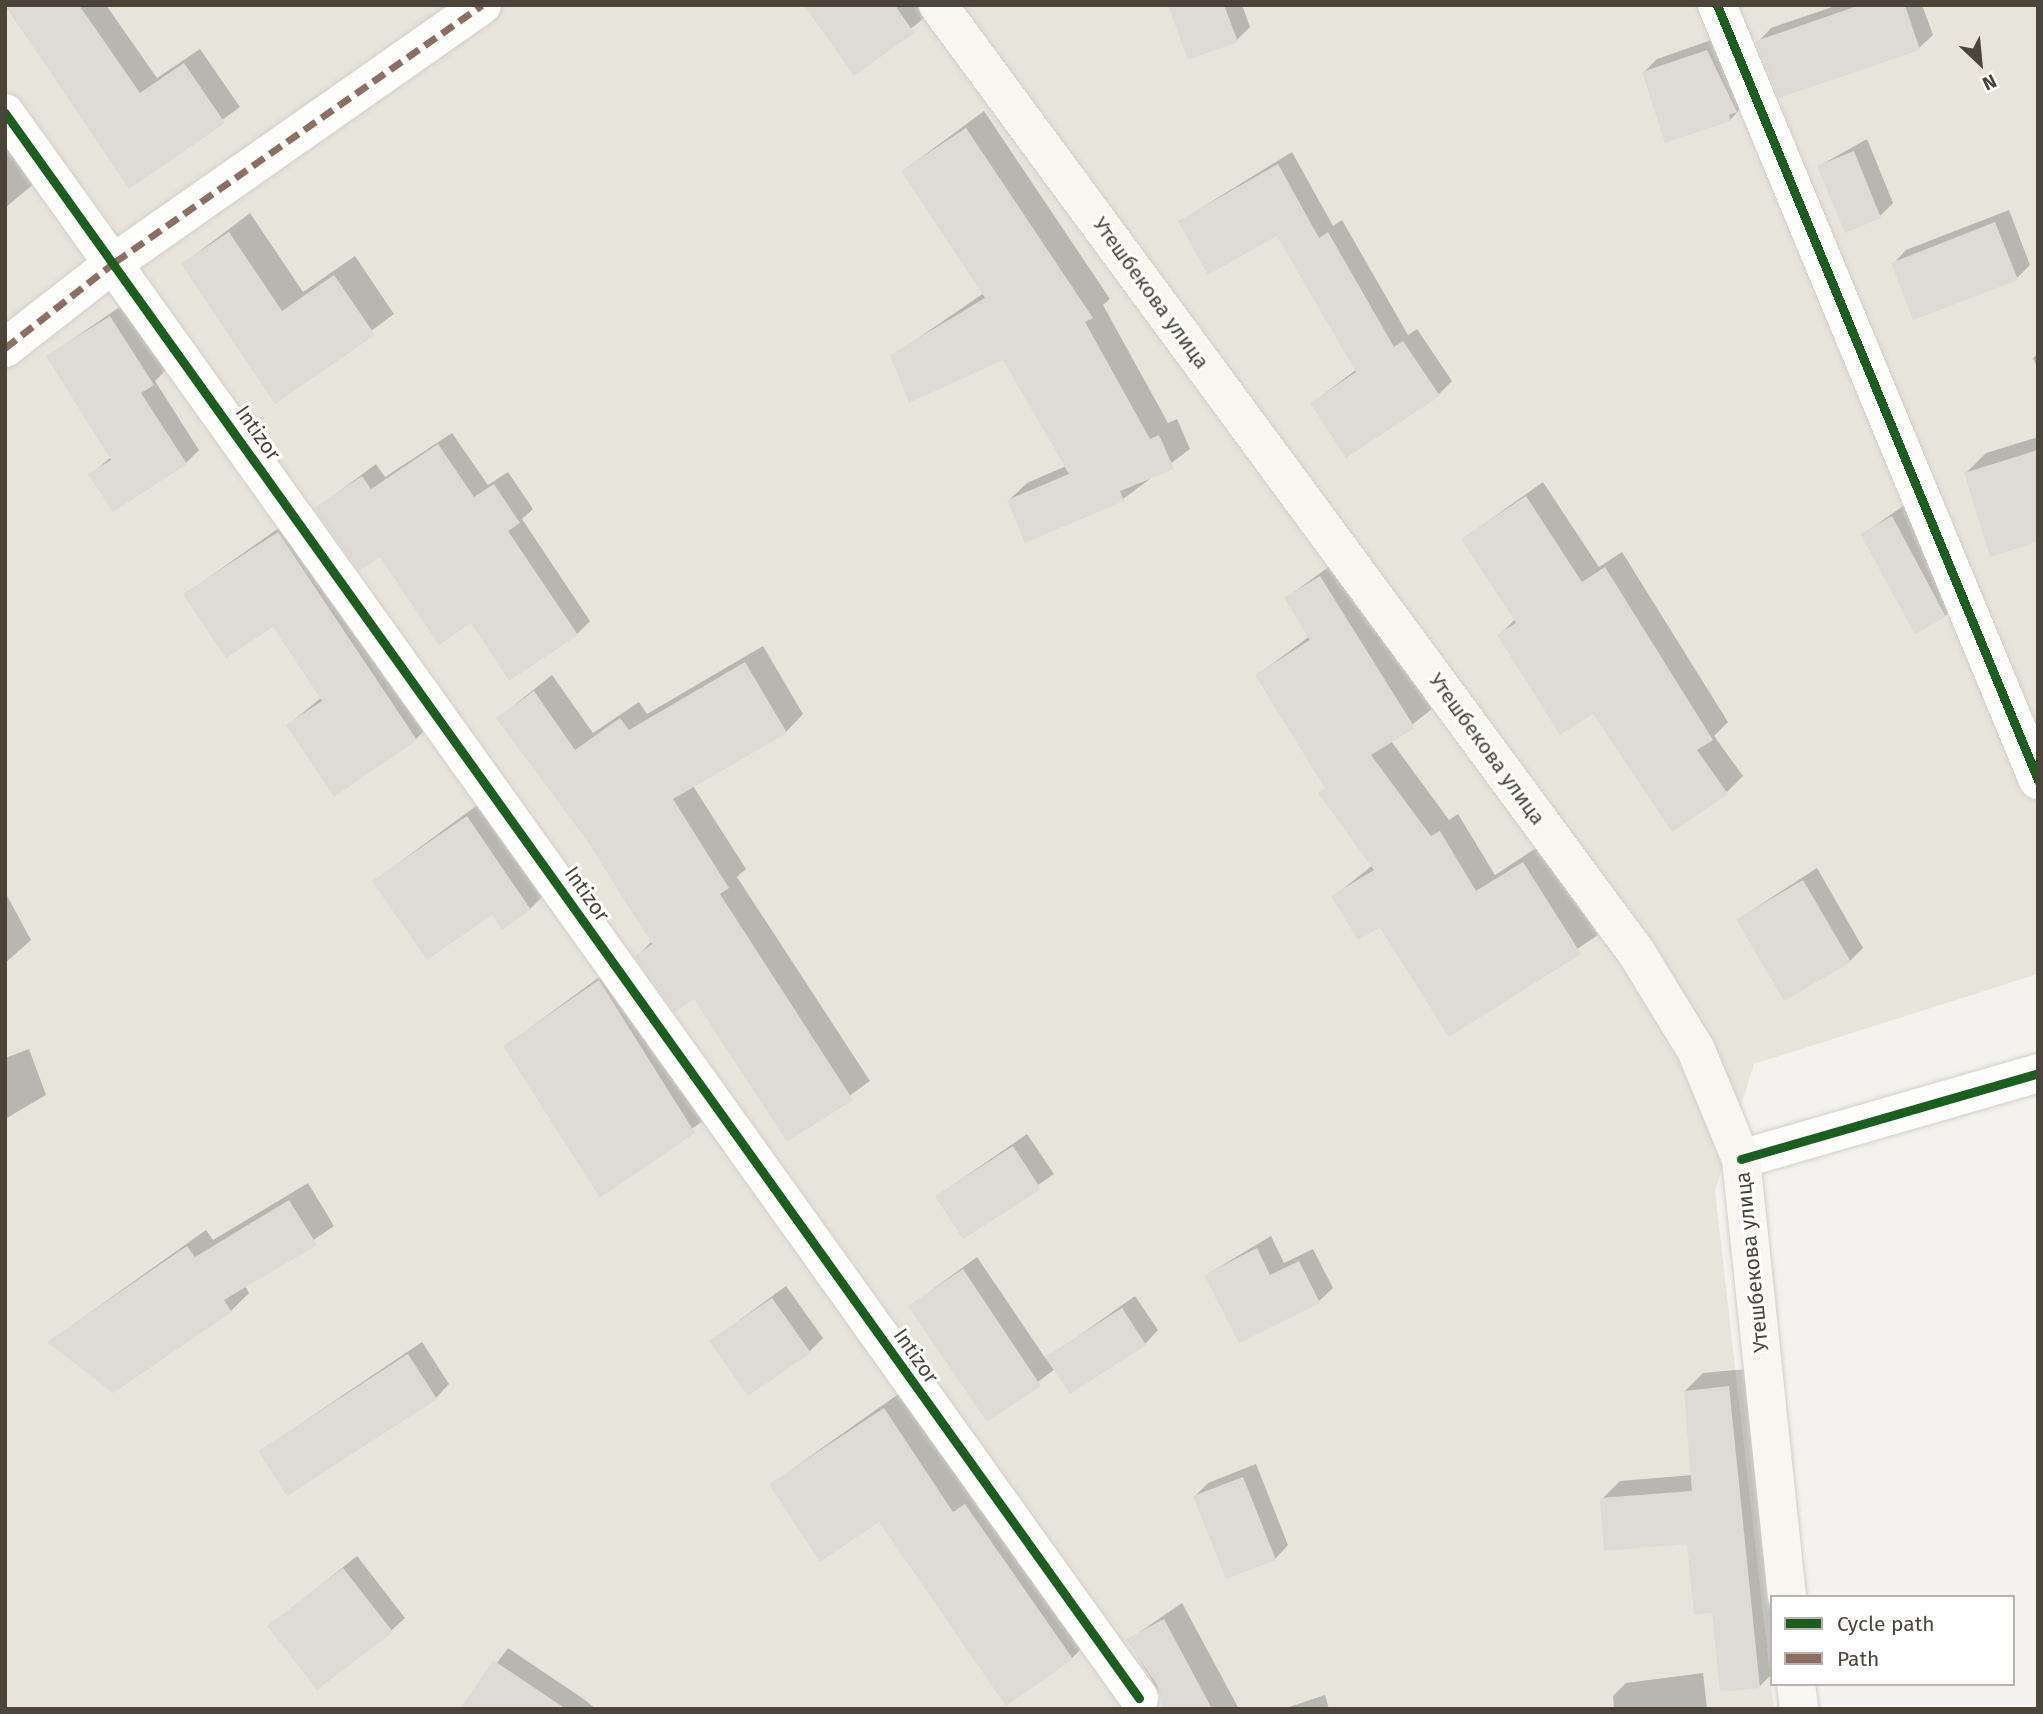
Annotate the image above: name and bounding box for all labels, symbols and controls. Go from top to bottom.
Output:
north arrow [1945,28,2015,98]
text: N [1979,69,2000,95]
street label: Утешбекова улица [1087,212,1215,374]
street label: Intizor [230,401,286,465]
street label: Утешбекова улица [1423,668,1551,830]
street label: Intizor [559,862,615,926]
street label: Утешбекова улица [1730,1170,1774,1354]
street label: Intizor [888,1324,944,1388]
legend [1770,1595,2015,1686]
text: Cycle path [1837,1611,1935,1637]
text: Path [1837,1646,1879,1672]

